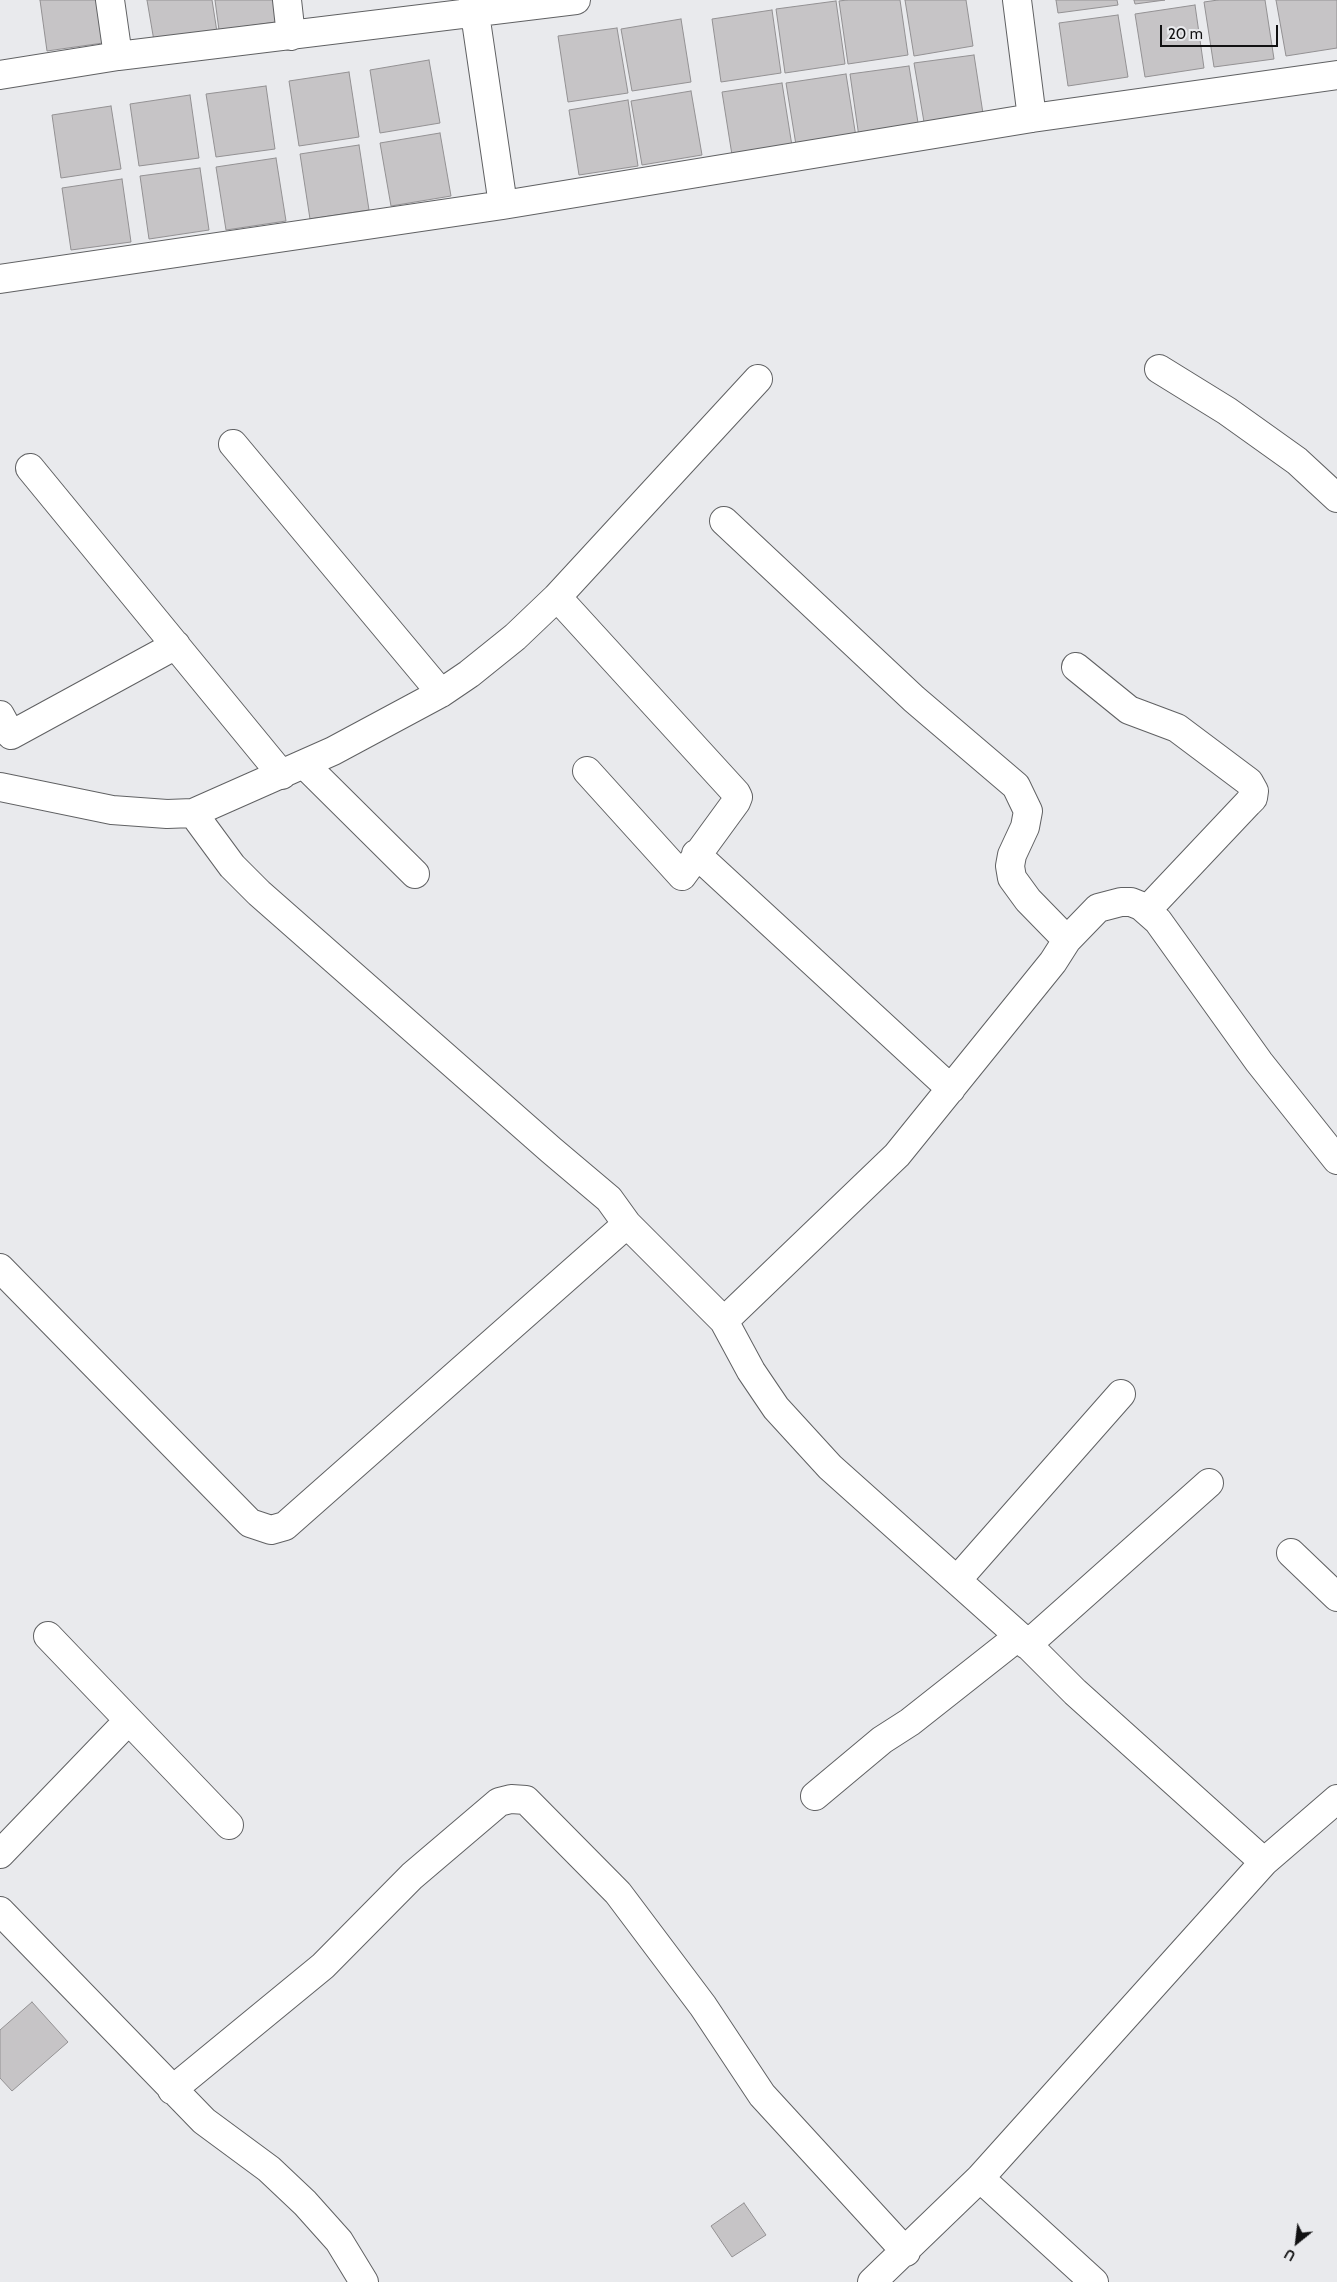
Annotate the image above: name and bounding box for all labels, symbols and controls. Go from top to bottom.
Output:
scale bar [1162,15,1280,47]
text: 20 m [1168,25,1203,43]
north arrow [1272,2217,1322,2267]
text: U [1281,2245,1298,2265]

